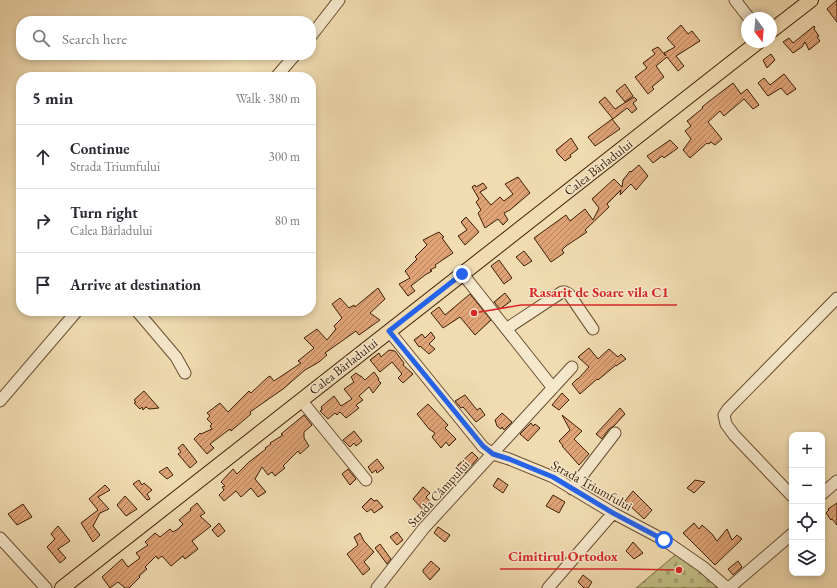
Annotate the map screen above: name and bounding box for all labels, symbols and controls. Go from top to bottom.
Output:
north arrow [741,12,777,48]
search box [16,16,316,60]
icon: search [30,27,52,49]
text: Search here [62,29,127,48]
text: 5 min [32,87,73,109]
text: Walk · 380 m [236,90,300,107]
street label: Calea Bârladului [561,135,636,199]
text: Continue [70,139,130,158]
icon: ahead [32,146,54,168]
text: 300 m [269,148,300,165]
text: Strada Triumfului [70,158,160,175]
text: Turn right [70,203,138,222]
icon: right [32,210,54,232]
text: 80 m [275,212,300,229]
text: Calea Bârladului [70,222,152,239]
route end [453,265,471,283]
icon: arrive [32,274,54,296]
text: Arrive at destination [70,275,201,294]
callout: Rasarit de Soare vila C1 [521,279,677,305]
text: Rasarit de Soare vila C1 [529,283,669,301]
street label: Calea Bârladului [306,334,381,398]
map controls [789,432,825,576]
button: + [789,432,825,468]
street label: Strada Câmpului [404,456,473,531]
street label: Strada Triumfului [548,456,635,515]
button: − [789,468,825,504]
button: locate [789,504,825,540]
route start [655,531,673,549]
button: layers [789,540,825,576]
callout: Cimitirul Ortodox [500,543,625,569]
text: Cimitirul Ortodox [508,547,618,565]

